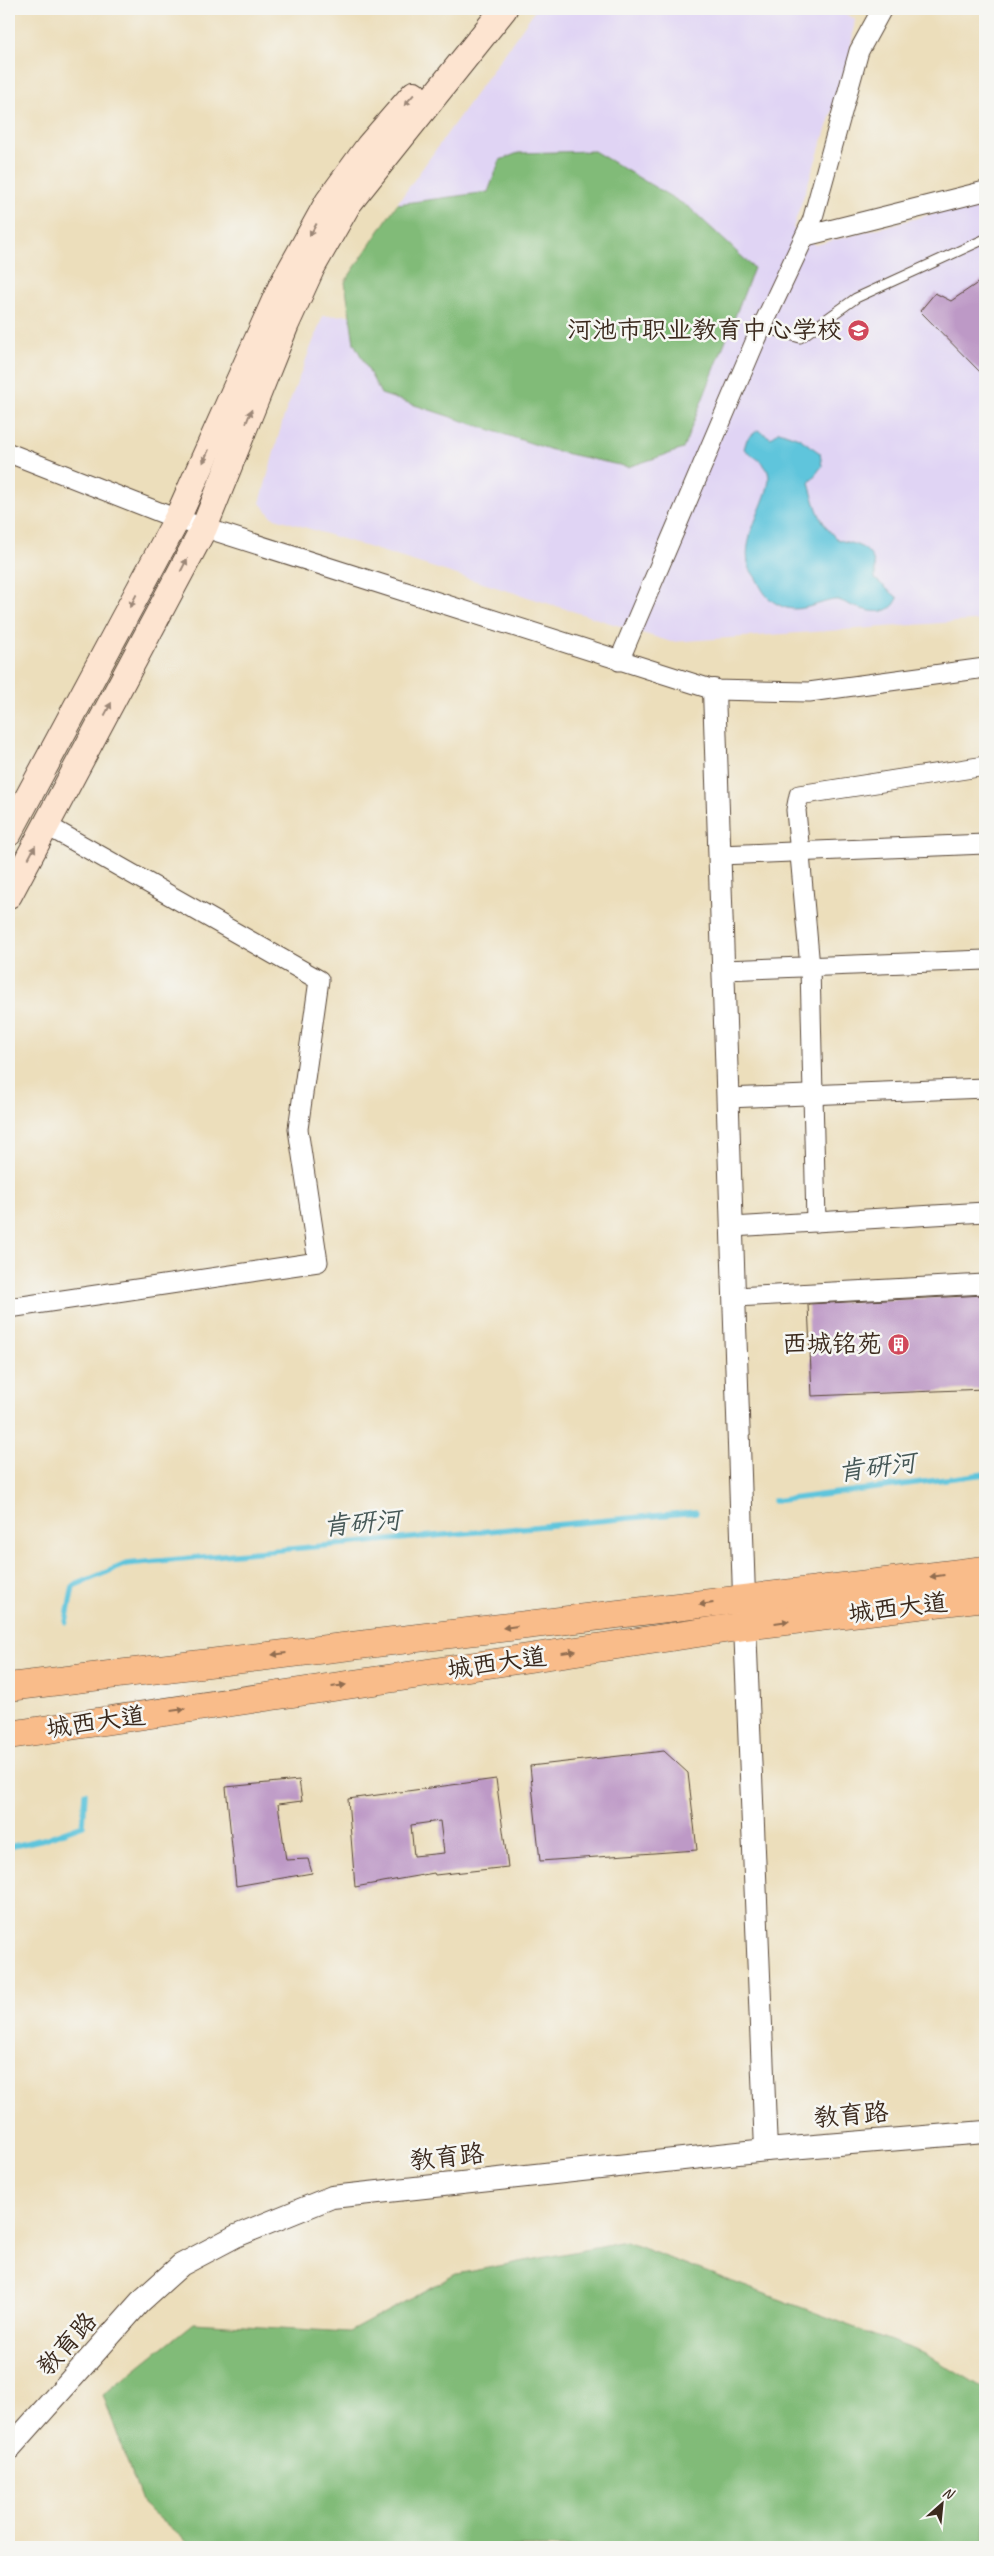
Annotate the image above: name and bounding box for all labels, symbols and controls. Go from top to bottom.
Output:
one-way arrow [404,94,415,106]
one-way arrow [308,223,317,237]
place label: 河池市职业教育中心学校 [567,314,842,346]
school or university icon: 河池市职业教育中心学校 [846,318,870,342]
one-way arrow [245,409,253,423]
one-way arrow [201,449,209,463]
one-way arrow [180,558,189,573]
one-way arrow [129,594,137,608]
one-way arrow [104,702,113,716]
one-way arrow [28,845,36,860]
place label: 西城铭苑 [782,1328,882,1360]
building icon: 西城铭苑 [886,1332,910,1356]
water label: 肯研河 [836,1445,922,1488]
water label: 肯研河 [322,1503,406,1543]
one-way arrow [929,1572,945,1580]
street label: 城西大道 [846,1586,950,1630]
one-way arrow [698,1600,714,1608]
one-way arrow [774,1618,790,1626]
one-way arrow [502,1623,518,1631]
street label: 城西大道 [445,1640,549,1686]
one-way arrow [561,1648,577,1656]
one-way arrow [271,1650,287,1658]
one-way arrow [331,1682,347,1690]
street label: 城西大道 [44,1699,148,1745]
one-way arrow [171,1705,187,1713]
street label: 教育路 [812,2096,890,2134]
street label: 教育路 [408,2137,486,2177]
street label: 教育路 [30,2305,104,2383]
north arrow [916,2478,966,2528]
text: N [940,2483,957,2503]

